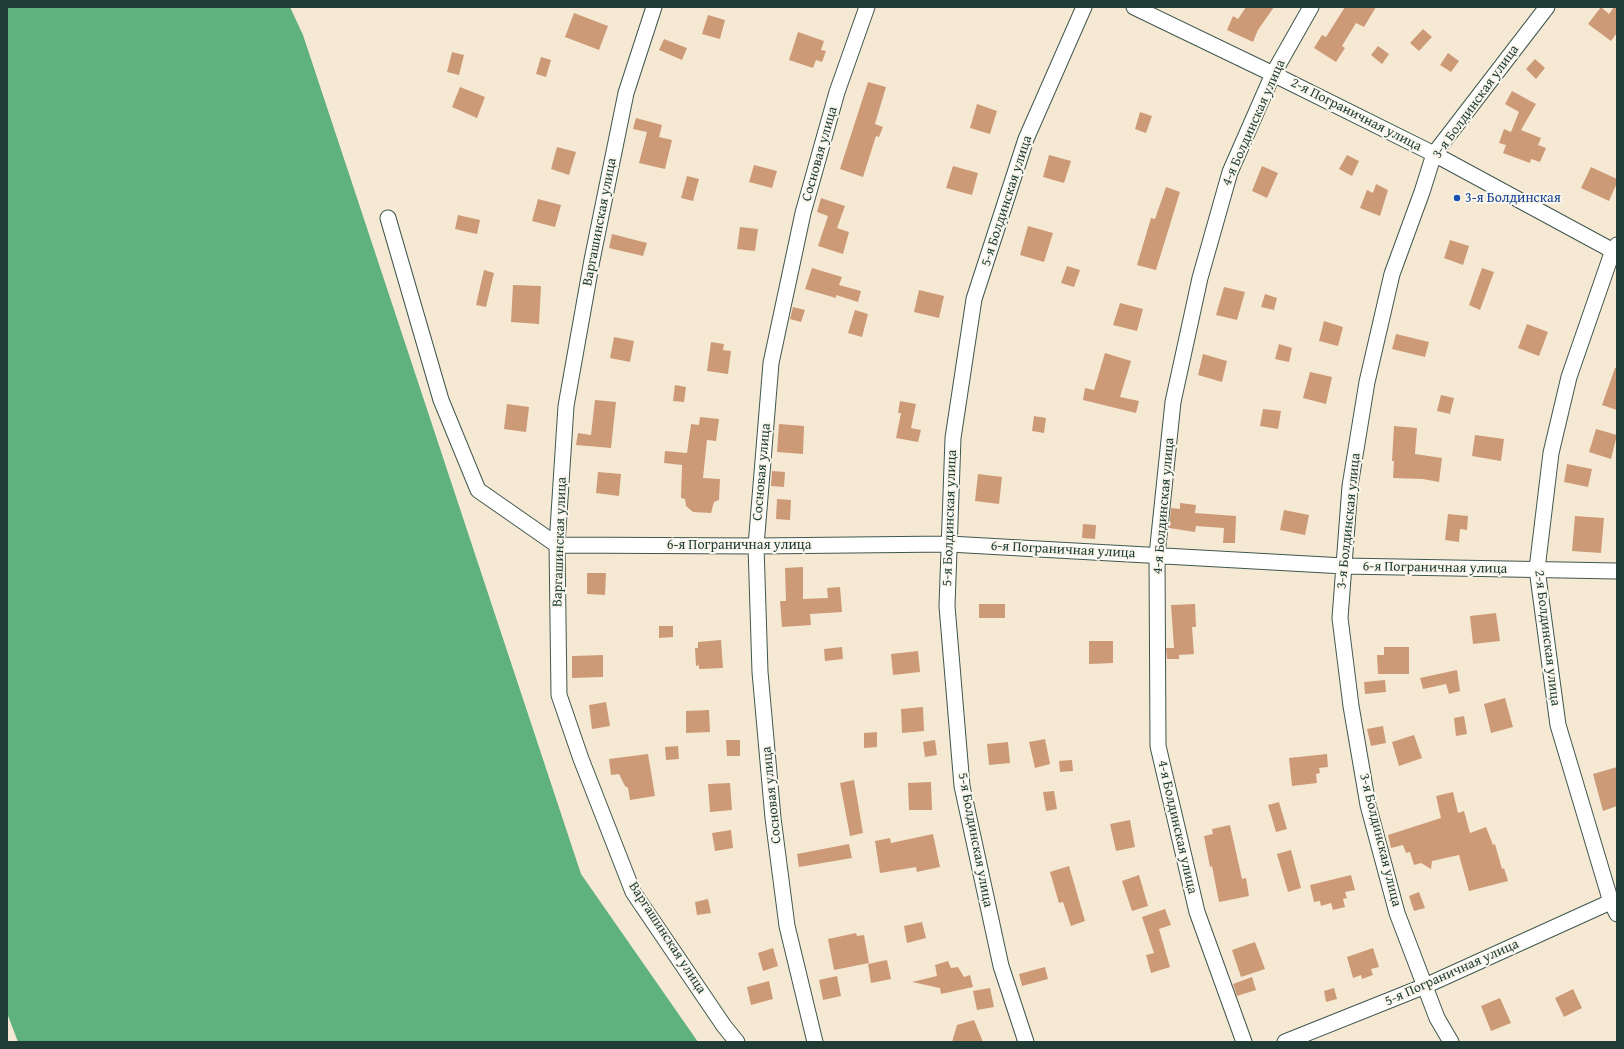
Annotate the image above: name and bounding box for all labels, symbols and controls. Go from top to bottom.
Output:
street label: 3-я Болдинская улица [1429,42,1523,162]
street label: 4-я Болдинская улица [1219,57,1289,189]
street label: 2-я Пограничная улица [1288,75,1424,155]
street label: Сосновая улица [798,105,842,203]
street label: 5-я Болдинская улица [978,133,1036,269]
street label: Варгашинская улица [579,157,621,287]
place label: 3-я Болдинская [1465,190,1561,206]
marker: 3-я Болдинская [1452,193,1462,203]
street label: Сосновая улица [749,423,775,521]
street label: 4-я Болдинская улица [1150,437,1178,575]
street label: 5-я Болдинская улица [939,449,961,587]
street label: 3-я Болдинская улица [1334,452,1364,590]
street label: Варгашинская улица [549,477,571,607]
street label: 6-я Пограничная улица [667,537,811,553]
street label: 6-я Пограничная улица [990,538,1136,562]
street label: 6-я Пограничная улица [1363,558,1507,578]
street label: 2-я Болдинская улица [1530,569,1564,707]
street label: Сосновая улица [759,746,785,844]
street label: 4-я Болдинская улица [1153,759,1201,895]
street label: 5-я Болдинская улица [954,771,996,909]
street label: 3-я Болдинская улица [1355,772,1405,908]
street label: Варгашинская улица [625,879,709,997]
street label: 5-я Пограничная улица [1382,936,1522,1010]

